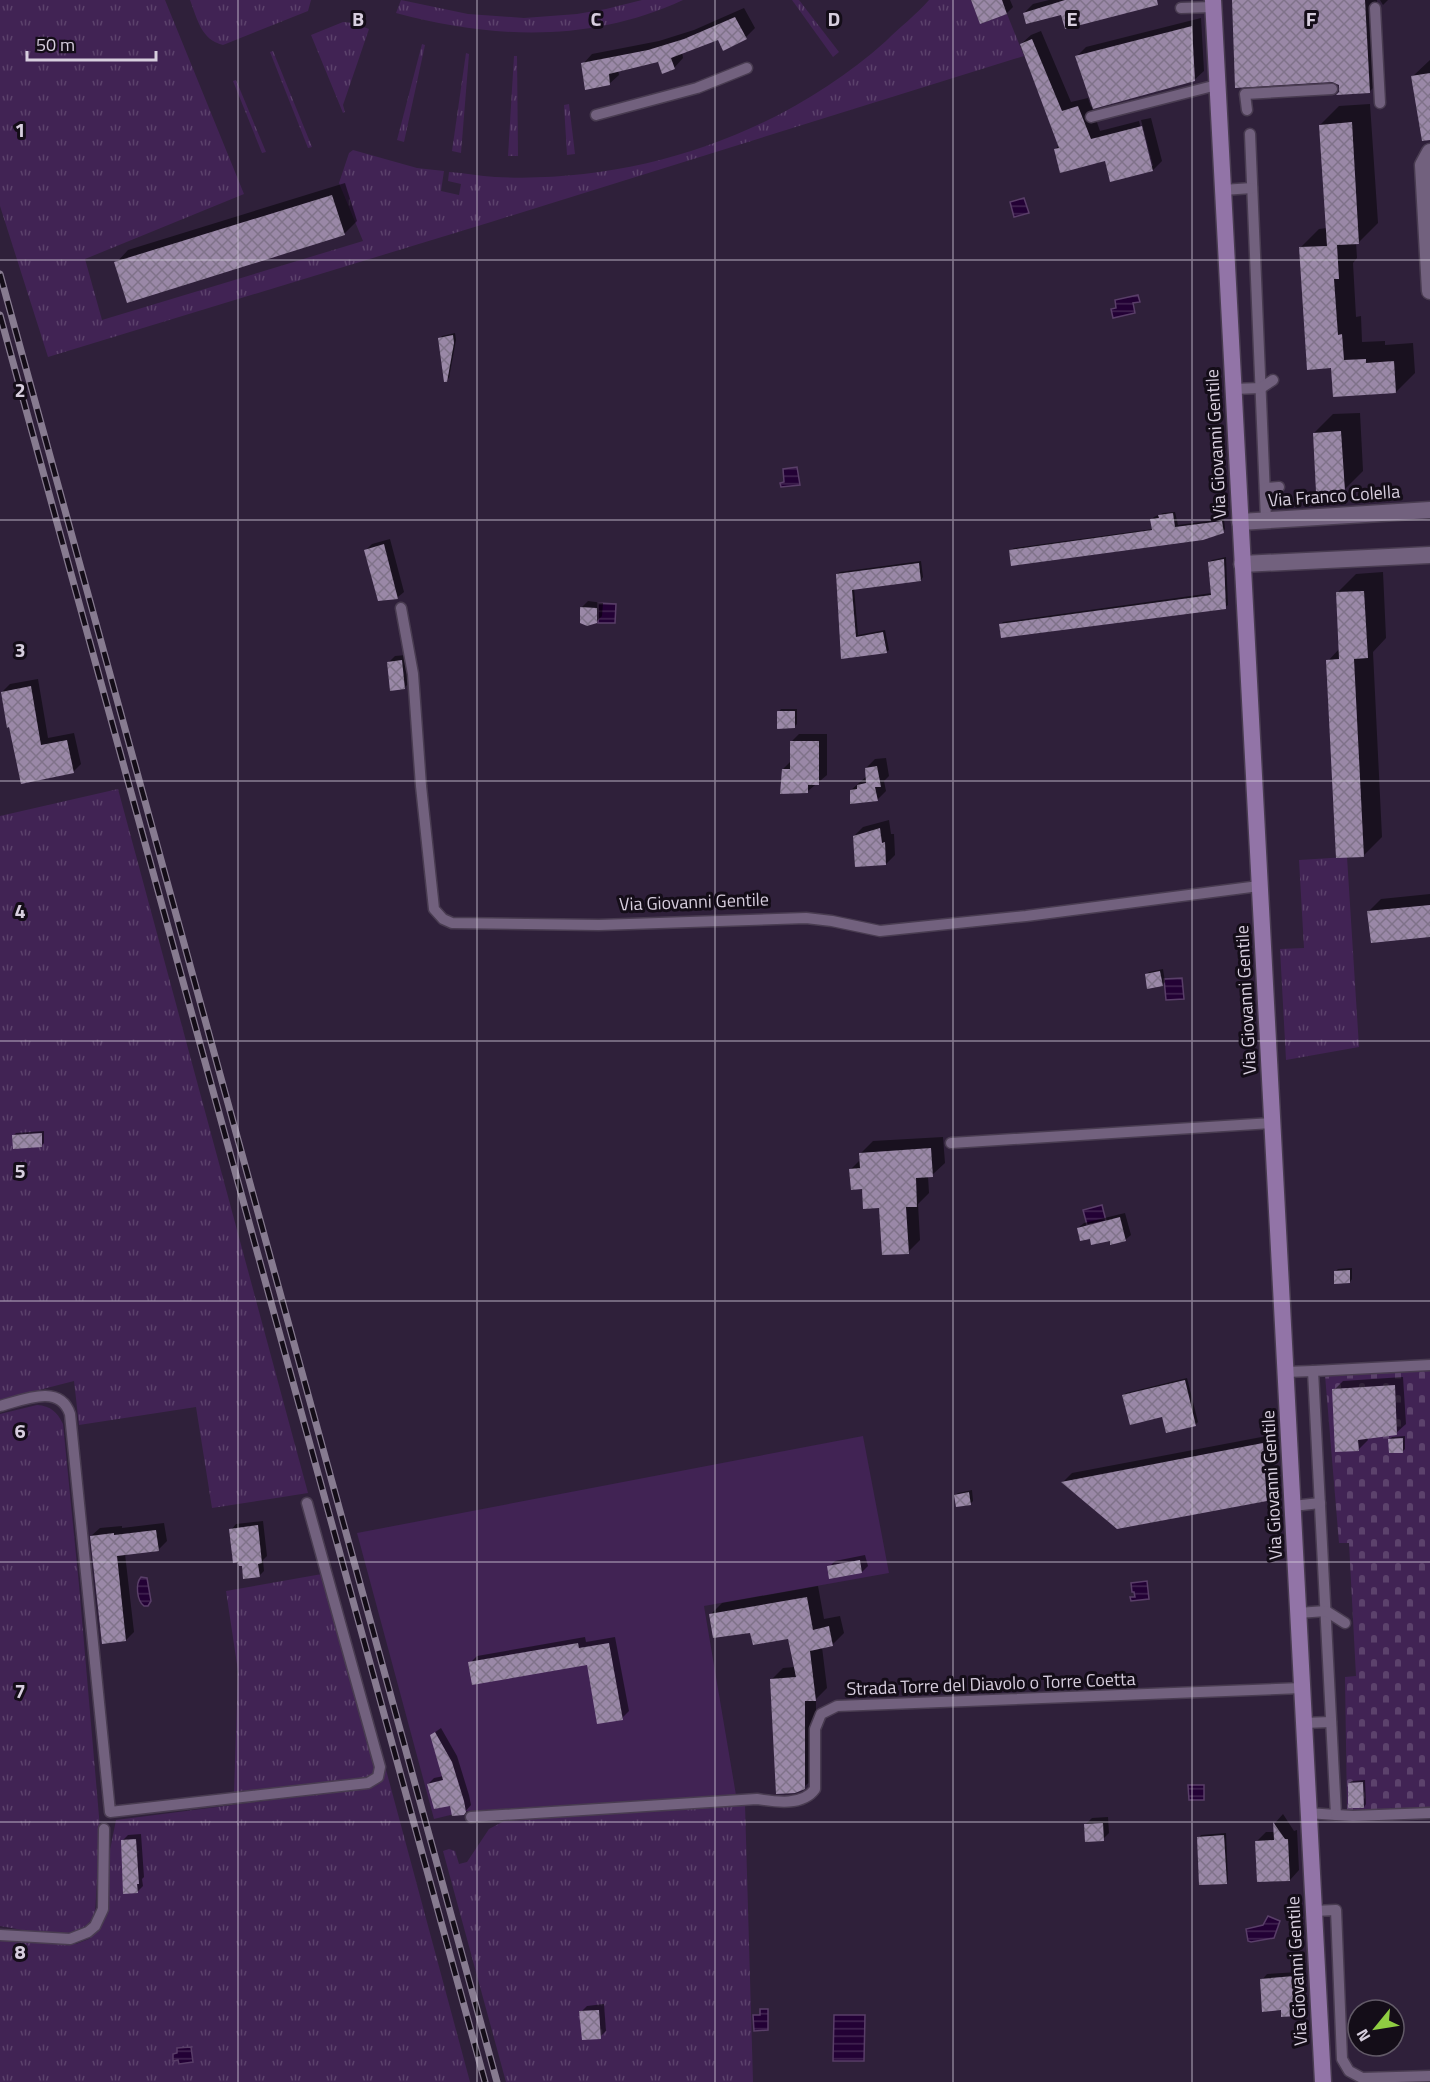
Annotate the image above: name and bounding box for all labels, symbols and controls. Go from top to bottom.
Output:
text: B [352,3,364,34]
text: C [591,3,602,34]
text: D [828,3,840,34]
text: E [1066,3,1078,34]
text: F [1306,3,1317,34]
scale bar [27,24,156,62]
text: 50 m [36,31,75,58]
text: 1 [14,114,26,145]
street label: Via Giovanni Gentile [1198,369,1233,520]
text: 2 [14,374,26,405]
street label: Via Franco Colella [1267,477,1401,514]
text: 3 [14,634,26,665]
street label: Via Giovanni Gentile [619,885,769,918]
text: 4 [14,895,26,926]
street label: Via Giovanni Gentile [1228,925,1263,1076]
text: 5 [14,1155,26,1186]
street label: Via Giovanni Gentile [1254,1410,1289,1561]
text: 6 [14,1415,26,1446]
street label: Strada Torre del Diavolo o Torre Coetta [846,1665,1136,1702]
text: 7 [14,1675,26,1706]
street label: Via Giovanni Gentile [1279,1896,1314,2047]
text: 8 [14,1936,26,1967]
north arrow [1346,1998,1406,2058]
text: N [1350,2025,1376,2046]

